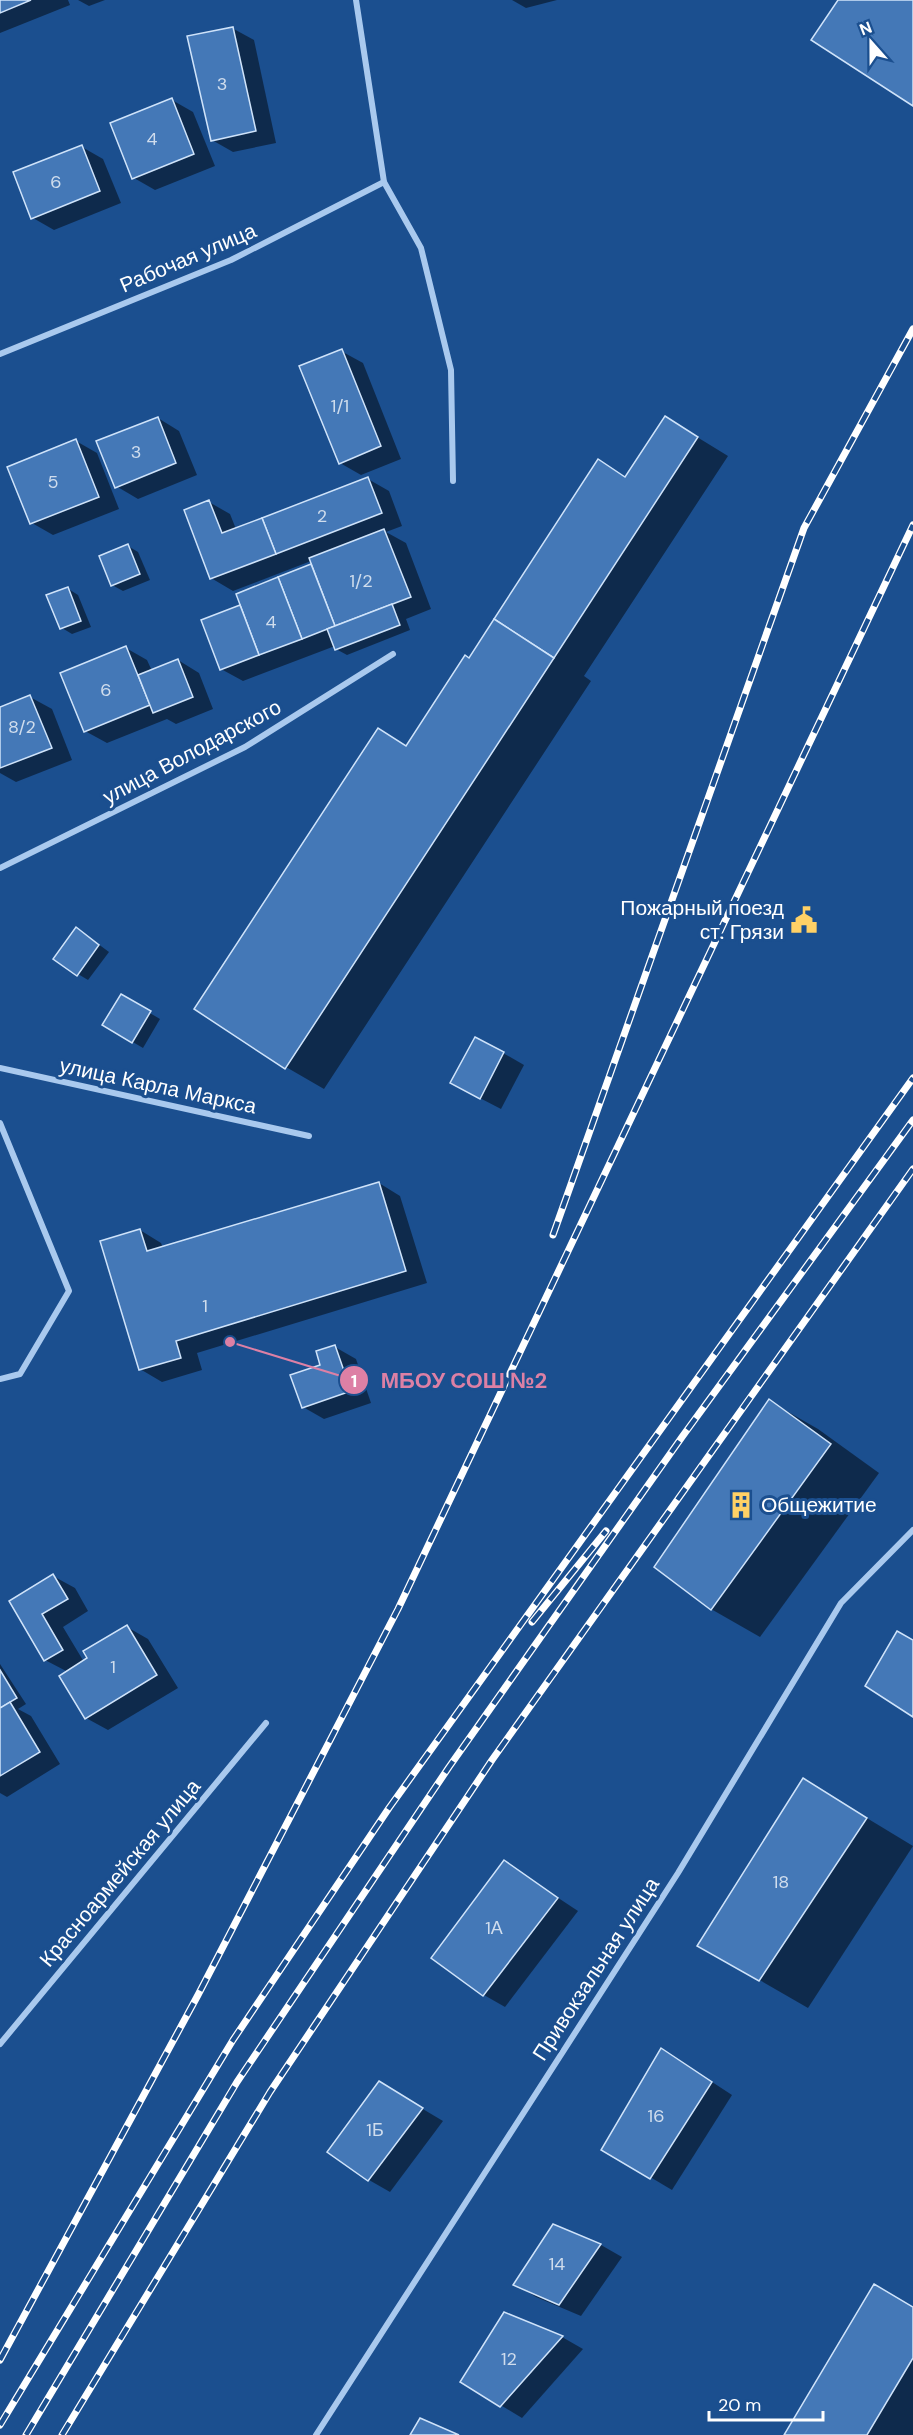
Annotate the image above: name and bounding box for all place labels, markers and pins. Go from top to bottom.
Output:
place label: Пожарный поезд ст. Грязи [620,894,784,946]
public building icon: Пожарный поезд ст. Грязи [789,905,819,935]
callout: МБОУ СОШ №2 [339,1360,559,1400]
building icon: Общежитие [726,1490,756,1520]
place label: Общежитие [761,1491,877,1519]

